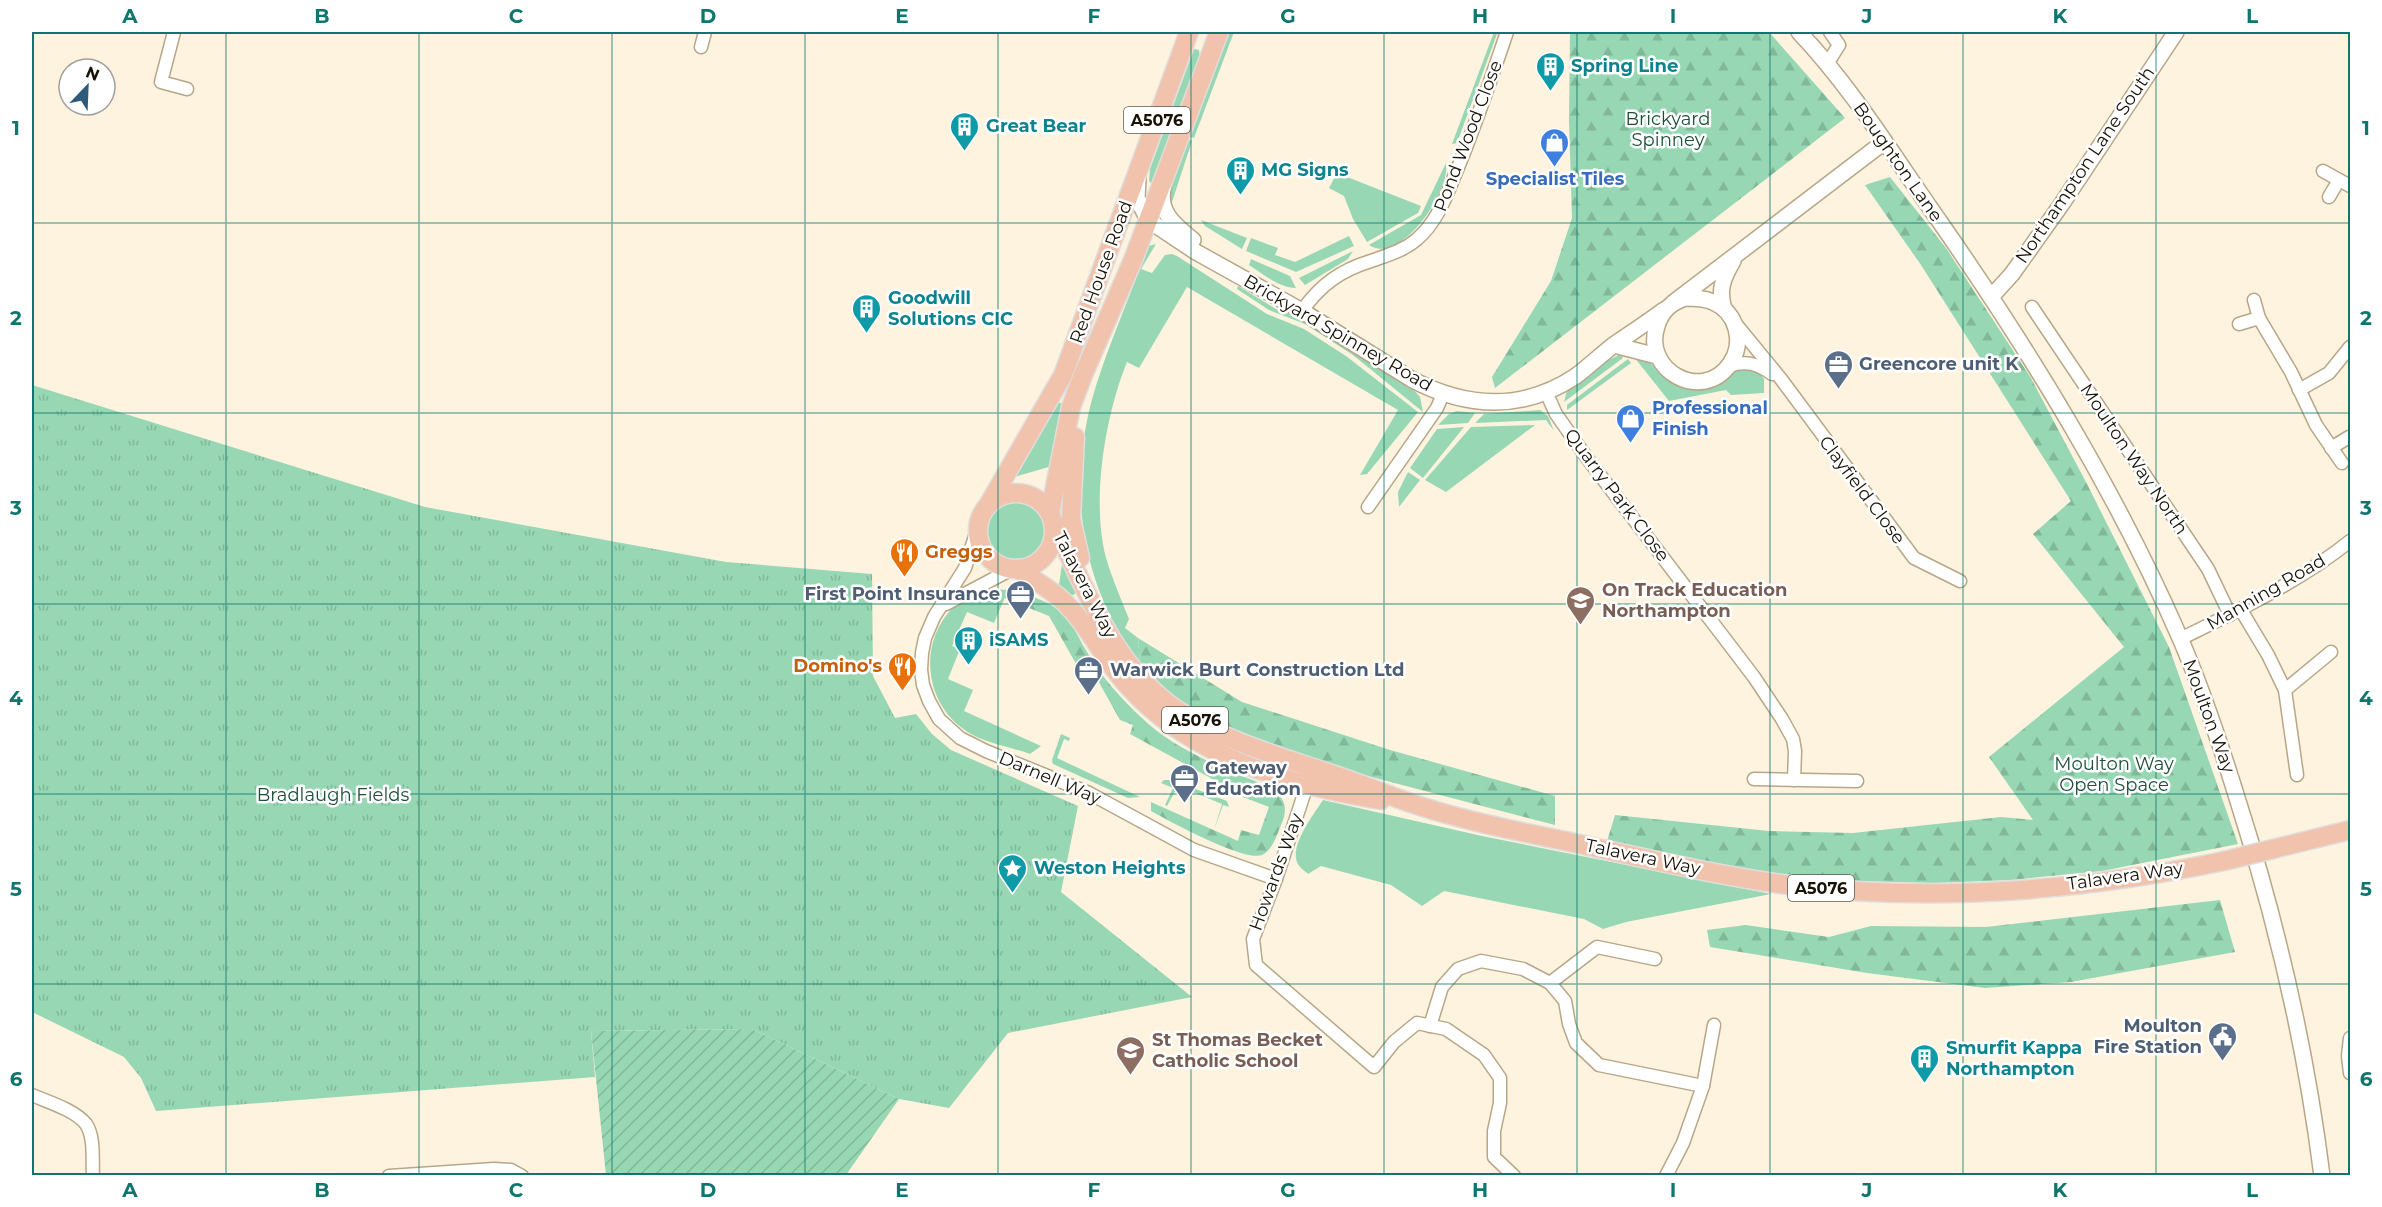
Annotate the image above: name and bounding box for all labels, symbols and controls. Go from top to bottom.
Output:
text: A [121,4,138,28]
text: B [314,4,330,28]
text: C [509,4,524,28]
text: D [700,4,716,28]
text: E [895,4,909,28]
text: F [1088,4,1101,28]
text: G [1280,4,1296,28]
text: H [1472,4,1488,28]
text: I [1670,4,1676,28]
text: J [1861,4,1872,28]
text: K [2053,4,2069,28]
text: L [2246,4,2258,28]
building icon: Spring Line [1534,50,1566,92]
place label: Spring Line [1571,55,1678,77]
north arrow [57,57,117,117]
street label: Pond Wood Close [1429,57,1507,215]
text: N [83,62,102,85]
street label: Northampton Lane South [2011,62,2159,268]
street label: Boughton Lane [1849,98,1947,226]
road number: A5076 [1124,107,1190,133]
park label: Brickyard Spinney [1625,108,1711,151]
building icon: Great Bear [949,110,981,152]
place label: Great Bear [986,115,1087,137]
text: 1 [12,116,20,140]
text: 1 [2362,116,2370,140]
shop icon: Specialist Tiles [1539,126,1571,168]
building icon: MG Signs [1224,154,1256,196]
place label: MG Signs [1261,159,1349,181]
place label: Specialist Tiles [1486,168,1625,190]
street label: Red House Road [1065,198,1137,346]
street label: Brickyard Spinney Road [1240,270,1436,396]
place label: Goodwill Solutions CIC [888,287,1013,330]
building icon: Goodwill Solutions CIC [851,292,883,334]
text: 2 [10,306,22,330]
text: 2 [2360,306,2372,330]
office icon: Greencore unit K [1822,348,1854,390]
place label: Greencore unit K [1859,353,2019,375]
street label: Moulton Way North [2075,379,2193,539]
place label: Professional Finish [1652,397,1768,440]
shop icon: Professional Finish [1615,402,1647,444]
street label: Quarry Park Close [1560,424,1674,566]
street label: Clayfield Close [1814,432,1910,549]
text: 3 [9,496,22,520]
text: 3 [2359,496,2372,520]
street label: Talavera Way [1049,528,1121,642]
restaurant icon: Greggs [888,536,920,578]
place label: Greggs [925,541,993,563]
street label: Manning Road [2203,549,2329,635]
office icon: First Point Insurance [1005,578,1037,620]
place label: On Track Education Northampton [1602,579,1787,622]
place label: First Point Insurance [804,583,1000,605]
school or university icon: On Track Education Northampton [1565,584,1597,626]
building icon: iSAMS [952,624,984,666]
place label: iSAMS [989,629,1048,651]
restaurant icon: Domino's [887,650,919,692]
office icon: Warwick Burt Construction Ltd [1073,654,1105,696]
place label: Domino's [793,655,882,677]
street label: Moulton Way [2178,656,2240,776]
place label: Warwick Burt Construction Ltd [1110,659,1404,681]
text: 4 [9,686,23,710]
text: 4 [2359,686,2373,710]
road number: A5076 [1162,707,1228,733]
street label: Darnell Way [996,747,1105,810]
park label: Moulton Way Open Space [2054,753,2174,796]
place label: Gateway Education [1205,757,1301,800]
office icon: Gateway Education [1168,762,1200,804]
park label: Bradlaugh Fields [257,784,410,806]
street label: Howards Way [1245,810,1308,934]
street label: Talavera Way [1584,834,1703,880]
place icon: Weston Heights [997,852,1029,894]
place label: Weston Heights [1034,857,1186,879]
street label: Talavera Way [2066,857,2185,895]
road number: A5076 [1788,875,1854,901]
text: 5 [10,877,22,901]
text: 5 [2360,877,2372,901]
place label: Moulton Fire Station [2093,1015,2202,1058]
public building icon: Moulton Fire Station [2207,1020,2239,1062]
place label: St Thomas Becket Catholic School [1152,1029,1323,1072]
school or university icon: St Thomas Becket Catholic School [1115,1034,1147,1076]
place label: Smurfit Kappa Northampton [1946,1037,2082,1080]
building icon: Smurfit Kappa Northampton [1909,1042,1941,1084]
text: 6 [10,1067,23,1091]
text: 6 [2360,1067,2373,1091]
text: A [121,1178,138,1202]
text: B [314,1178,330,1202]
text: C [509,1178,524,1202]
text: D [700,1178,716,1202]
text: E [895,1178,909,1202]
text: F [1088,1178,1101,1202]
text: G [1280,1178,1296,1202]
text: H [1472,1178,1488,1202]
text: I [1670,1178,1676,1202]
text: J [1861,1178,1872,1202]
text: K [2053,1178,2069,1202]
text: L [2246,1178,2258,1202]

